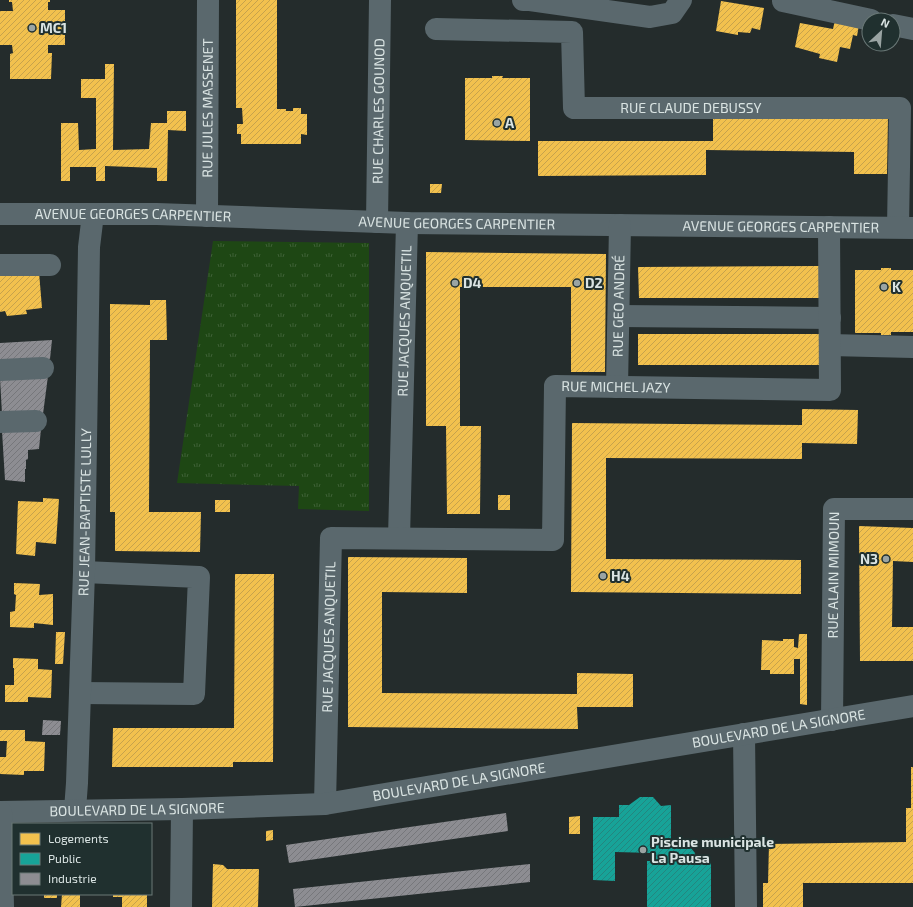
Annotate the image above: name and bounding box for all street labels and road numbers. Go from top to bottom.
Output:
street label: RUE JULES MASSENET [198,38,216,178]
street label: RUE CHARLES GOUNOD [369,38,387,184]
street label: RUE CLAUDE DEBUSSY [620,99,762,116]
street label: AVENUE GEORGES CARPENTIER [35,205,232,225]
street label: AVENUE GEORGES CARPENTIER [358,212,556,232]
street label: AVENUE GEORGES CARPENTIER [682,217,880,236]
street label: RUE JACQUES ANQUETIL [394,245,414,397]
street label: RUE GEO ANDRÉ [609,255,627,357]
street label: RUE MICHEL JAZY [561,377,671,396]
street label: RUE JEAN-BAPTISTE LULLY [74,428,94,596]
street label: RUE ALAIN MIMOUN [824,512,842,638]
street label: RUE JACQUES ANQUETIL [318,561,338,713]
street label: BOULEVARD DE LA SIGNORE [691,705,867,751]
street label: BOULEVARD DE LA SIGNORE [371,758,547,804]
street label: BOULEVARD DE LA SIGNORE [49,799,225,819]

